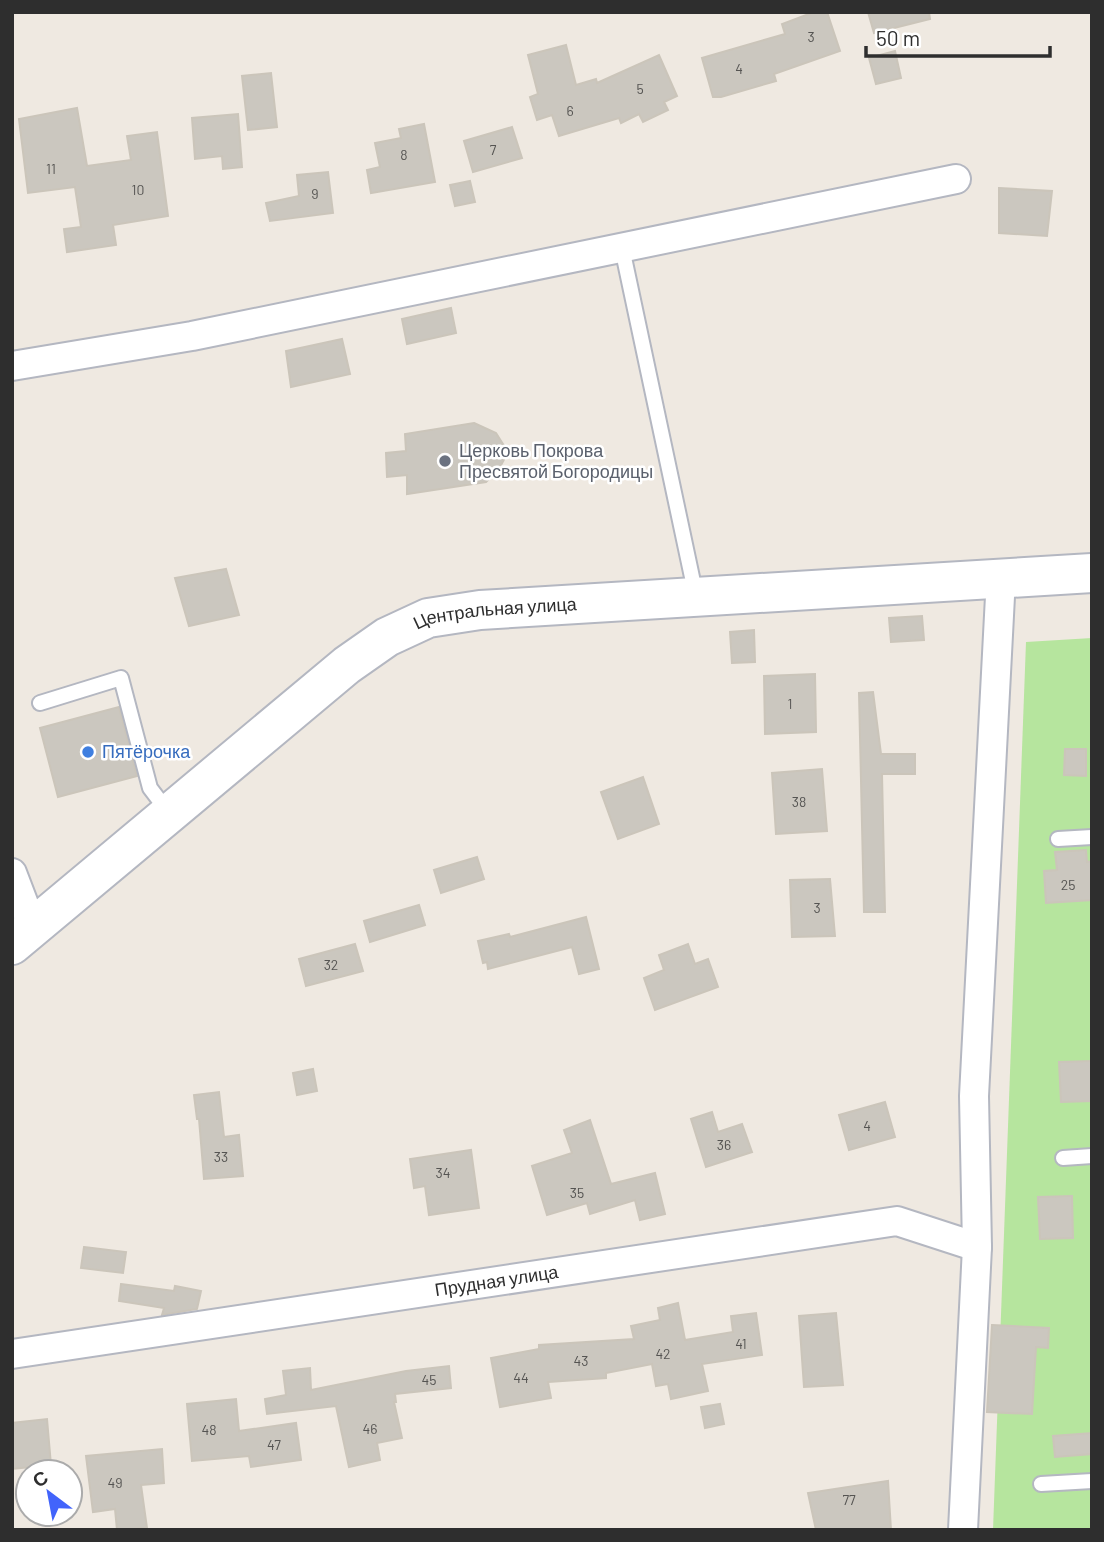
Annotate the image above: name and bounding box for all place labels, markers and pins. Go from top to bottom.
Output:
place label: Церковь Покрова Пресвятой Богородицы [459,439,653,482]
marker: Церковь Покрова Пресвятой Богородицы [437,453,453,469]
place label: Пятёрочка [102,740,191,762]
marker: Пятёрочка [80,744,96,760]

